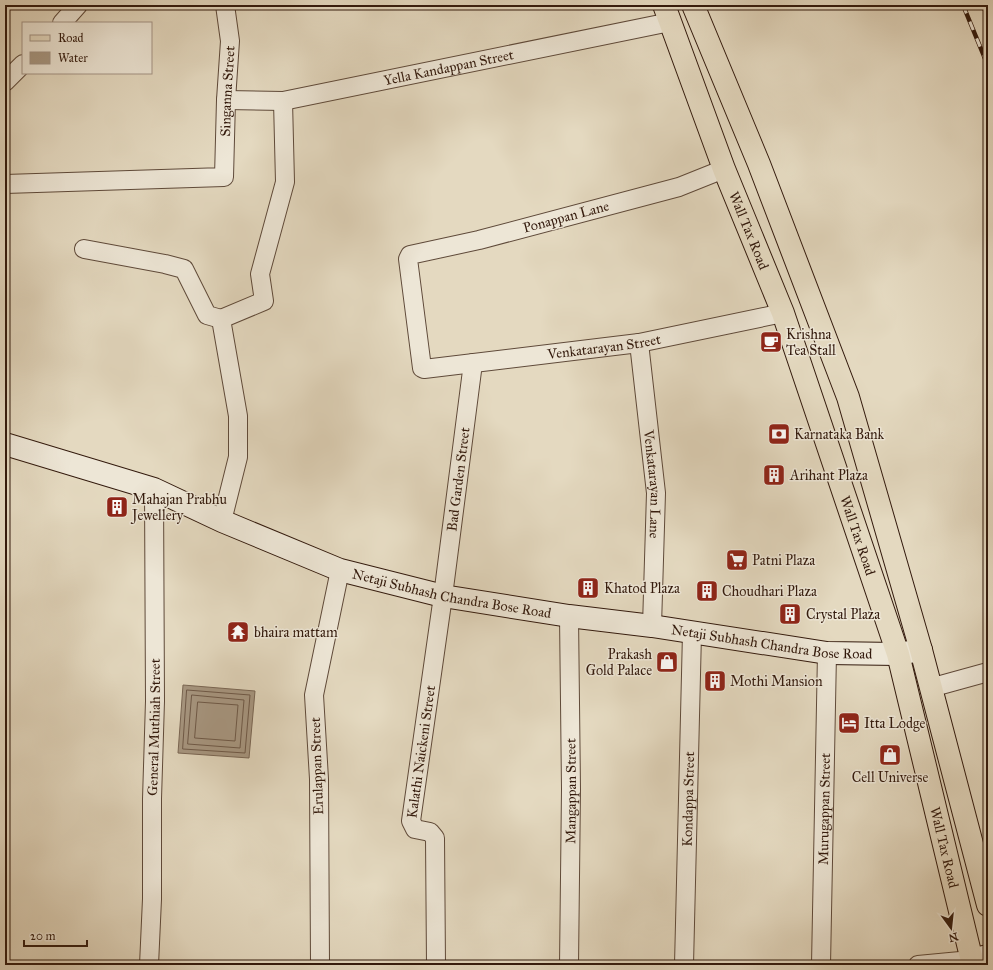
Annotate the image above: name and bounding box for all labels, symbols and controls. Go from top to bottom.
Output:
legend [22,22,152,74]
text: Road [58,31,84,45]
street label: Singanna Street [217,45,238,137]
street label: Yella Kandappan Street [382,46,515,89]
text: Water [58,51,88,65]
street label: Wall Tax Road [726,189,773,272]
street label: Ponappan Lane [521,197,611,237]
place label: Krishna Tea Stall [786,326,836,359]
cafe icon: Krishna Tea Stall [758,329,784,355]
street label: Venkatarayan Street [545,330,662,363]
bank icon: Karnataka Bank [766,421,792,447]
street label: Bad Garden Street [443,426,473,532]
place label: Karnataka Bank [794,426,885,443]
street label: Venkatarayan Lane [640,428,665,539]
building icon: Arihant Plaza [761,462,787,488]
place label: Arihant Plaza [789,467,868,484]
place label: Mahajan Prabhu Jewellery [130,491,227,525]
street label: Wall Tax Road [837,493,879,577]
building icon: Mahajan Prabhu Jewellery [104,494,130,520]
supermarket icon: Patni Plaza [724,547,750,573]
place label: Patni Plaza [752,552,815,569]
street label: Netaji Subhash Chandra Bose Road [351,565,553,622]
building icon: Khatod Plaza [575,575,601,601]
building icon: Choudhari Plaza [694,578,720,604]
place label: Khatod Plaza [604,580,680,597]
place label: Choudhari Plaza [722,583,817,600]
building icon: Crystal Plaza [777,601,803,627]
place label: Crystal Plaza [806,606,880,623]
temple icon: bhaira mattam [225,619,251,645]
street label: Netaji Subhash Chandra Bose Road [670,621,872,662]
place label: bhaira mattam [254,624,338,641]
place label: Prakash Gold Palace [586,646,652,679]
shop icon: Prakash Gold Palace [654,649,680,675]
street label: General Muthiah Street [144,658,164,796]
building icon: Mothi Mansion [702,668,728,694]
place label: Mothi Mansion [730,673,823,690]
street label: Kalathi Naickeni Street [403,684,439,819]
hotel icon: Itta Lodge [836,710,862,736]
place label: Itta Lodge [864,715,926,732]
street label: Erulappan Street [307,717,327,815]
street label: Mangappan Street [562,738,580,844]
shop icon: Cell Universe [877,742,903,768]
street label: Kondappa Street [678,751,698,847]
street label: Murugappan Street [814,753,834,865]
place label: Cell Universe [852,769,928,786]
street label: Wall Tax Road [927,805,963,890]
north arrow [931,908,971,948]
scale bar [24,922,87,948]
text: 20 m [30,929,56,943]
text: N [947,930,960,945]

